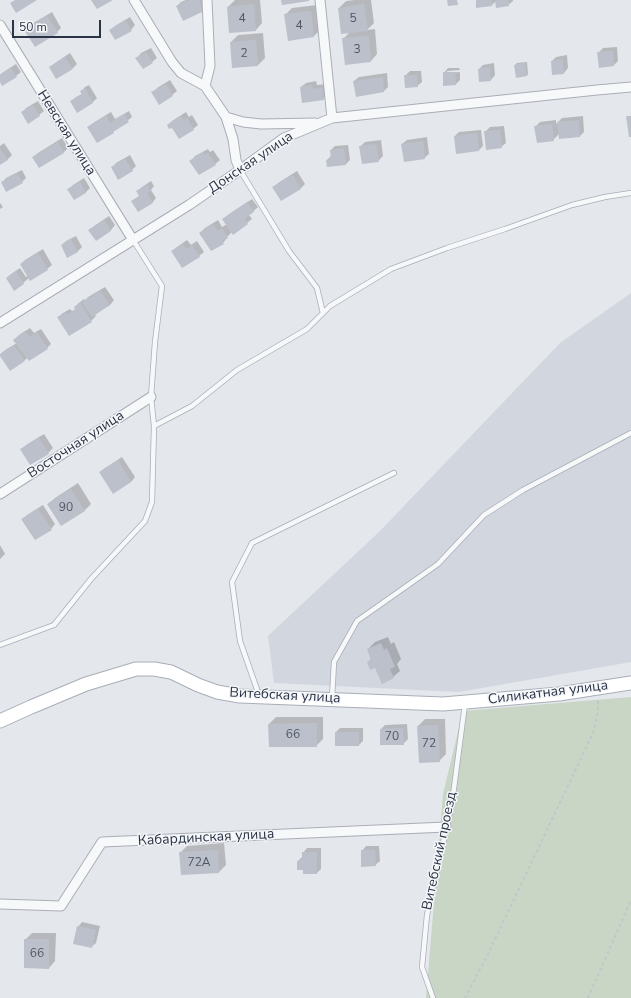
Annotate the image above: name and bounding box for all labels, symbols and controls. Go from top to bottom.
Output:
scale bar [14,12,103,38]
house number: 4 [238,12,246,26]
house number: 5 [349,12,357,26]
text: 50 m [19,19,47,35]
house number: 4 [295,19,303,33]
house number: 3 [353,43,361,57]
house number: 2 [240,47,248,61]
street label: Невская улица [33,87,99,179]
street label: Донская улица [205,128,297,198]
street label: Восточная улица [25,408,127,482]
house number: 90 [59,501,73,515]
street label: Силикатная улица [487,677,609,709]
street label: Витебская улица [229,685,341,707]
house number: 66 [286,728,300,742]
house number: 70 [385,730,399,744]
house number: 72 [422,737,436,751]
street label: Витебский проезд [419,790,461,912]
street label: Кабардинская улица [137,826,275,850]
house number: 72А [187,856,211,870]
house number: 66 [30,947,44,961]

